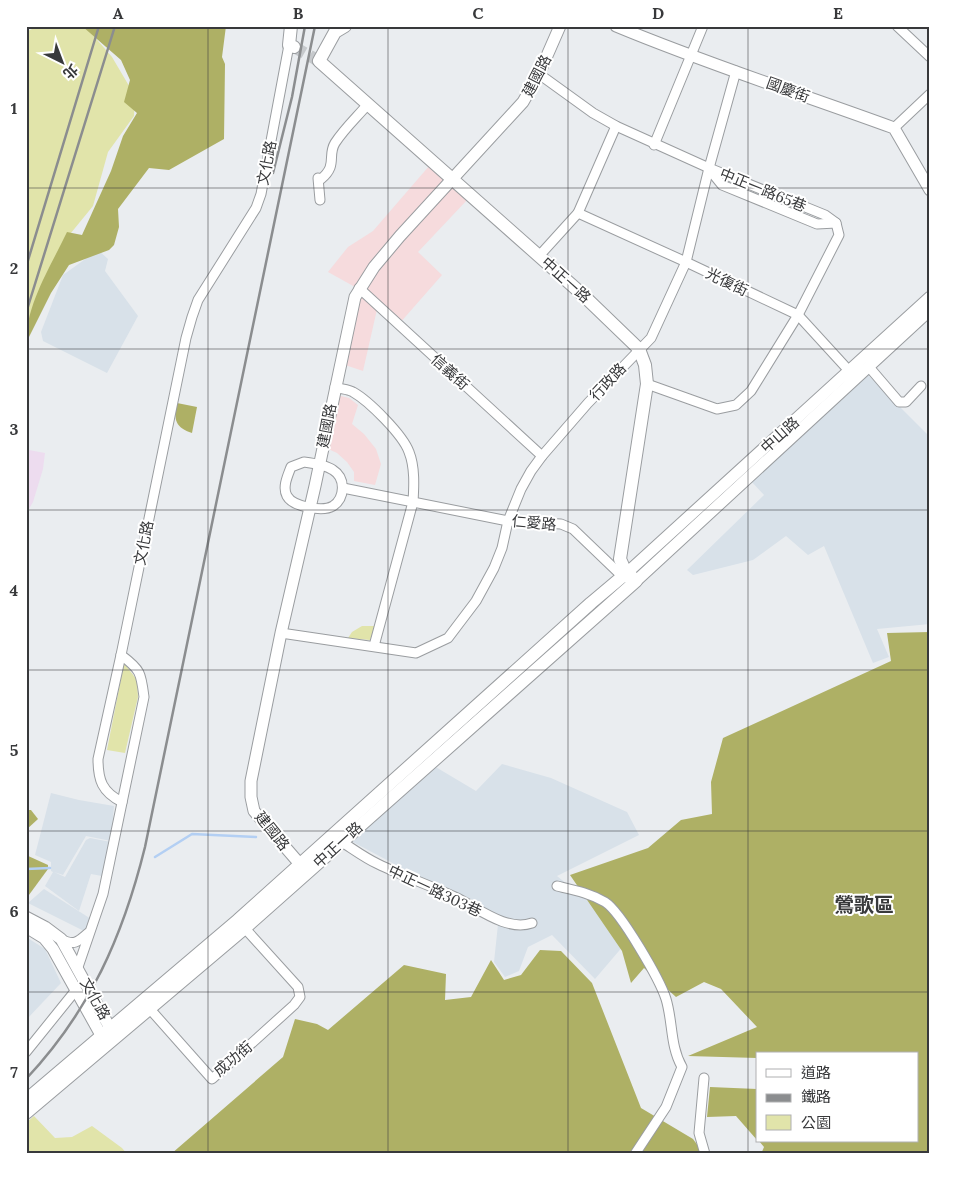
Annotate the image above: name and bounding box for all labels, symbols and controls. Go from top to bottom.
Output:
text: A [113,3,124,23]
text: B [293,3,304,23]
text: C [472,3,484,23]
text: D [652,3,664,23]
text: E [833,3,843,23]
north arrow [38,38,88,88]
street label: 建國路 [518,51,555,100]
text: 北 [59,60,82,83]
street label: 國慶街 [764,73,813,106]
text: 1 [11,98,17,118]
street label: 文化路 [253,139,280,187]
street label: 中正一路65巷 [717,164,809,216]
street label: 中正一路 [538,252,595,307]
text: 2 [10,258,18,278]
street label: 光復街 [703,263,752,300]
street label: 信義街 [427,350,473,394]
street label: 行政路 [585,359,630,405]
street label: 建國路 [313,402,340,450]
street label: 中山路 [757,413,803,457]
text: 3 [10,419,19,439]
street label: 仁愛路 [511,511,557,534]
street label: 文化路 [130,519,157,567]
text: 4 [10,580,19,600]
text: 5 [10,740,19,760]
street label: 建國路 [251,807,294,854]
street label: 中正一路 [309,817,366,872]
street label: 中正一路303巷 [385,861,485,921]
district label: 鶯歌區 [834,892,894,917]
text: 6 [9,901,19,921]
street label: 文化路 [76,974,115,1023]
street label: 成功街 [209,1037,256,1080]
legend [756,1052,918,1142]
text: 7 [10,1062,18,1082]
text: 道路 [801,1063,831,1082]
text: 鐵路 [801,1087,831,1106]
text: 公園 [801,1113,831,1132]

